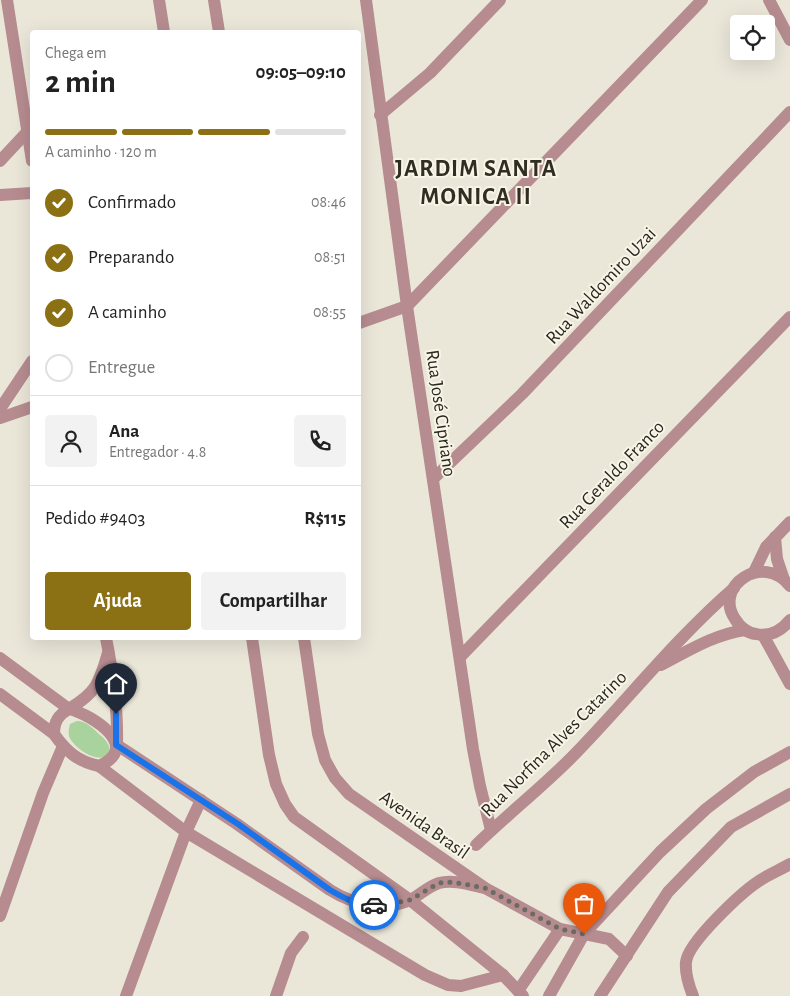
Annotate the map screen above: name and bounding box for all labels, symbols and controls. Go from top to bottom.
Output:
map controls [730,15,775,60]
button: locate [730,15,775,60]
text: Chega em [45,45,107,61]
text: 09:05–09:10 [256,63,346,82]
text: 2 min [45,66,116,98]
text: A caminho · 120 m [45,144,157,160]
district label: JARDIM SANTA MONICA II [395,157,557,209]
icon: check [45,189,73,217]
text: Confirmado [88,193,176,212]
text: 08:46 [311,194,346,210]
street label: Rua Waldomiro Uzai [542,224,660,348]
icon: check [45,244,73,272]
text: Preparando [88,248,174,267]
text: 08:51 [314,249,346,265]
icon: check [45,299,73,327]
text: A caminho [88,303,167,322]
text: 08:55 [313,304,346,320]
street label: Rua José Cipriano [422,349,459,478]
text: Entregue [88,358,155,377]
button: person [45,415,97,467]
button: phone [294,415,346,467]
street label: Rua Geraldo Franco [556,417,668,533]
text: Ana [109,422,139,441]
text: Entregador · 4.8 [109,444,206,460]
text: Pedido #9403 [45,509,145,528]
text: R$115 [304,509,346,528]
button: Ajuda [45,572,191,630]
button: Compartilhar [201,572,346,630]
pin [95,663,137,714]
street label: Rua Norfina Alves Catarino [478,668,631,821]
icon: home [102,670,130,698]
street label: Avenida Brasil [376,788,472,863]
courier [349,880,399,930]
pin [563,883,605,934]
icon: bag [570,890,598,918]
icon: car [360,891,388,919]

